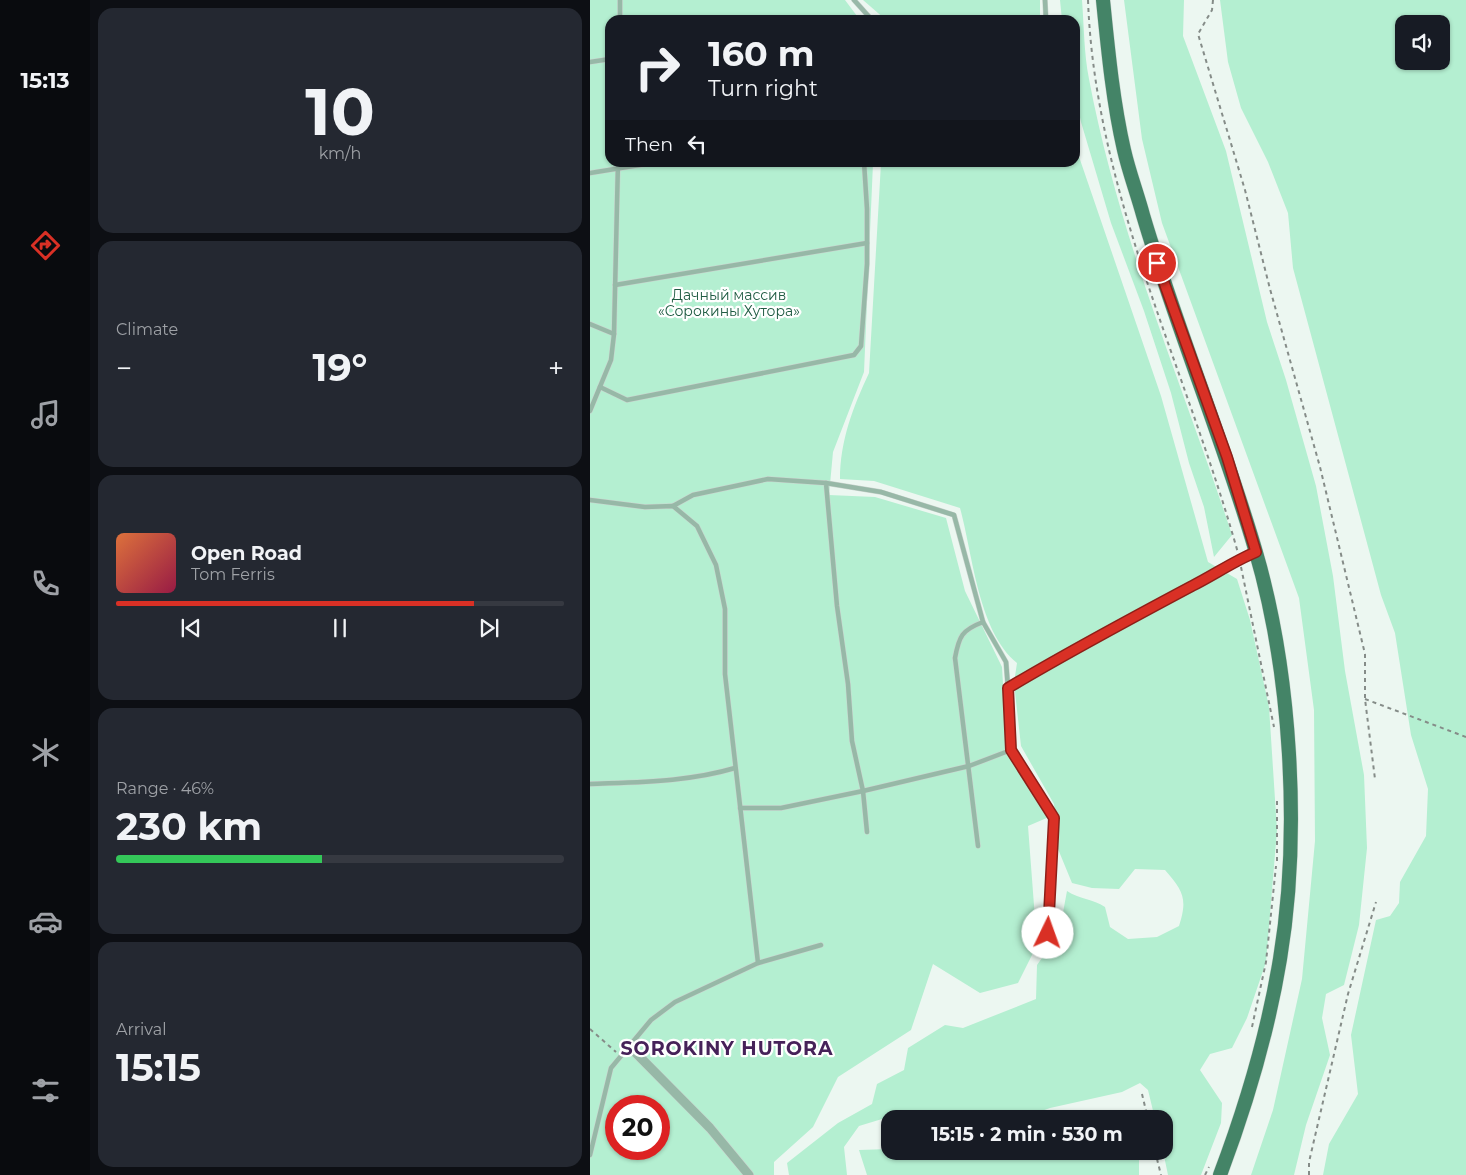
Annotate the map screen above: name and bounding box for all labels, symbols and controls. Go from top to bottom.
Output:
map controls [1395,15,1450,70]
button: sound [1395,15,1450,70]
text: 160 m [708,32,814,75]
icon: right [625,35,690,100]
text: 15:13 [20,67,70,94]
text: 10 [305,72,375,151]
text: Turn right [708,75,818,102]
icon: left [683,130,711,158]
text: Then [625,133,673,156]
text: km/h [319,144,361,163]
icon: directions [28,228,63,263]
pin [1136,242,1178,284]
icon: arrive [1143,249,1171,277]
park label: Дачный массив «Сорокины Хутора» [658,286,800,320]
text: Climate [116,320,178,339]
text: 19° [313,344,368,391]
text: − [116,351,132,385]
text: + [548,351,564,385]
icon: music [28,397,63,432]
text: Open Road [191,542,302,565]
text: Tom Ferris [191,565,275,584]
icon: phone [28,566,63,601]
icon: previous [177,614,205,642]
icon: pause [326,614,354,642]
icon: next [475,614,503,642]
icon: climate [28,735,63,770]
text: Range · 46% [116,779,214,798]
text: 230 km [116,803,262,850]
icon: car [28,904,63,939]
position arrow [1021,906,1073,958]
text: Arrival [116,1020,166,1039]
district label: SOROKINY HUTORA [621,1037,833,1060]
text: 15:15 [116,1044,201,1091]
icon: filters [28,1073,63,1108]
speed limit sign: 20 [605,1095,670,1160]
text: 15:15 · 2 min · 530 m [931,1123,1123,1146]

